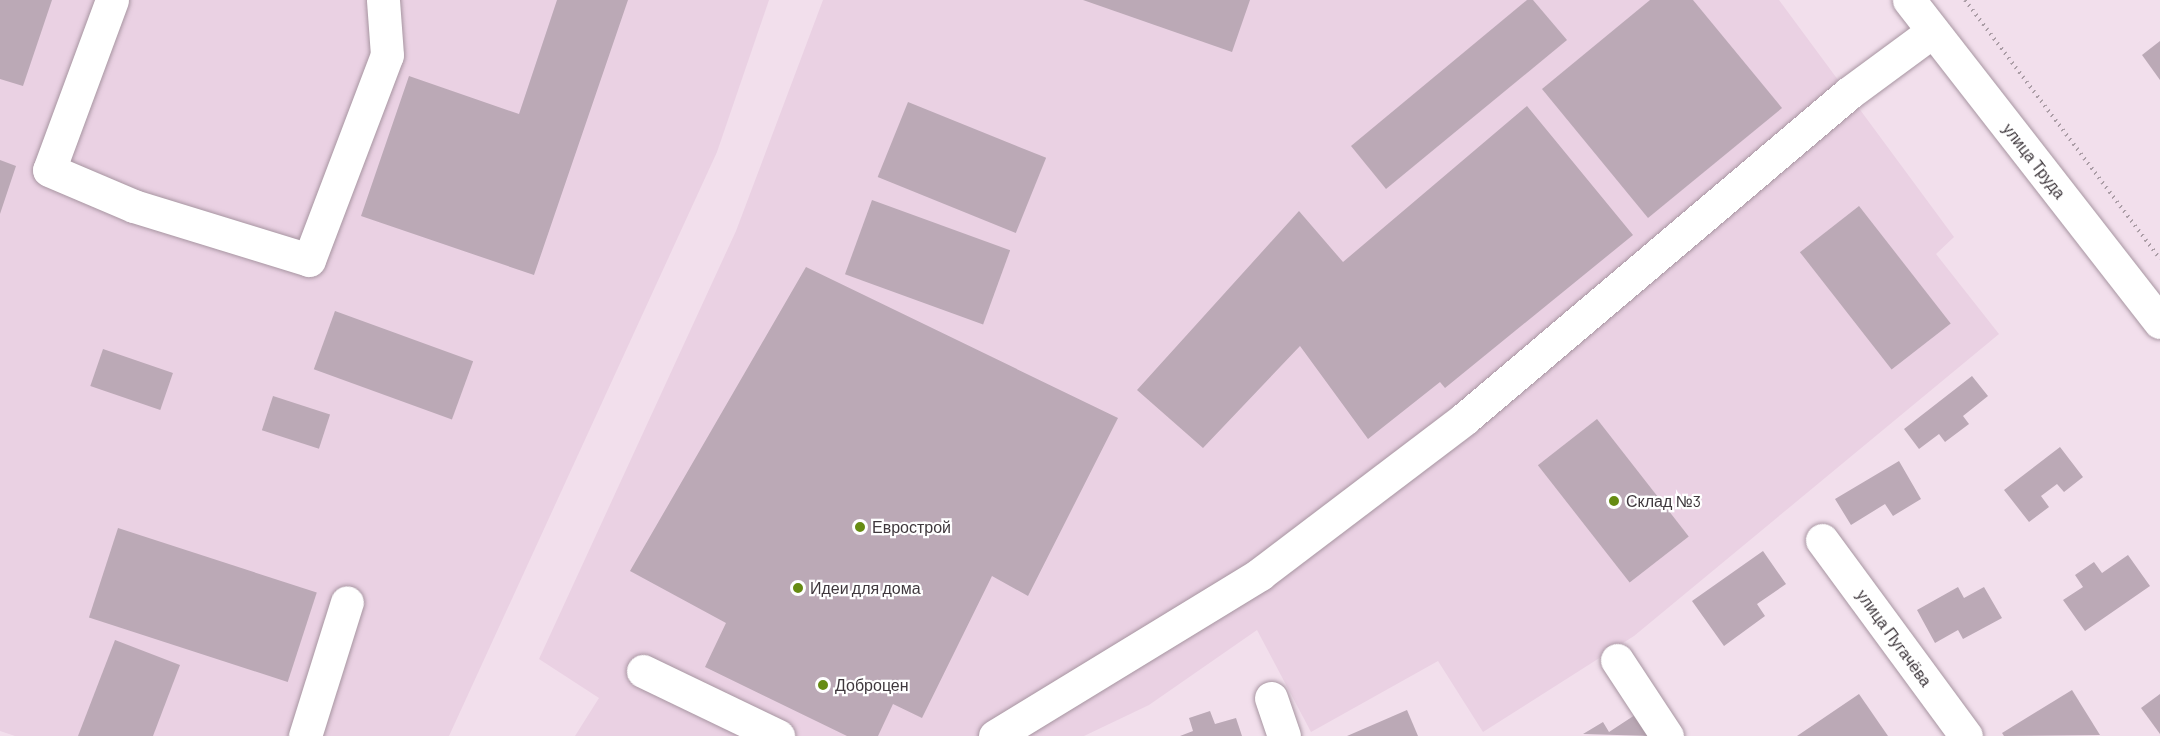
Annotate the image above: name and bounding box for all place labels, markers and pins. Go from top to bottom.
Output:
place label: Склад №3 [1626,491,1701,511]
marker: Склад №3 [1607,494,1621,508]
place label: Еврострой [872,517,951,537]
marker: Еврострой [853,520,867,534]
place label: Идеи для дома [810,578,921,598]
marker: Идеи для дома [791,581,805,595]
place label: Доброцен [835,675,909,695]
marker: Доброцен [816,678,830,692]

